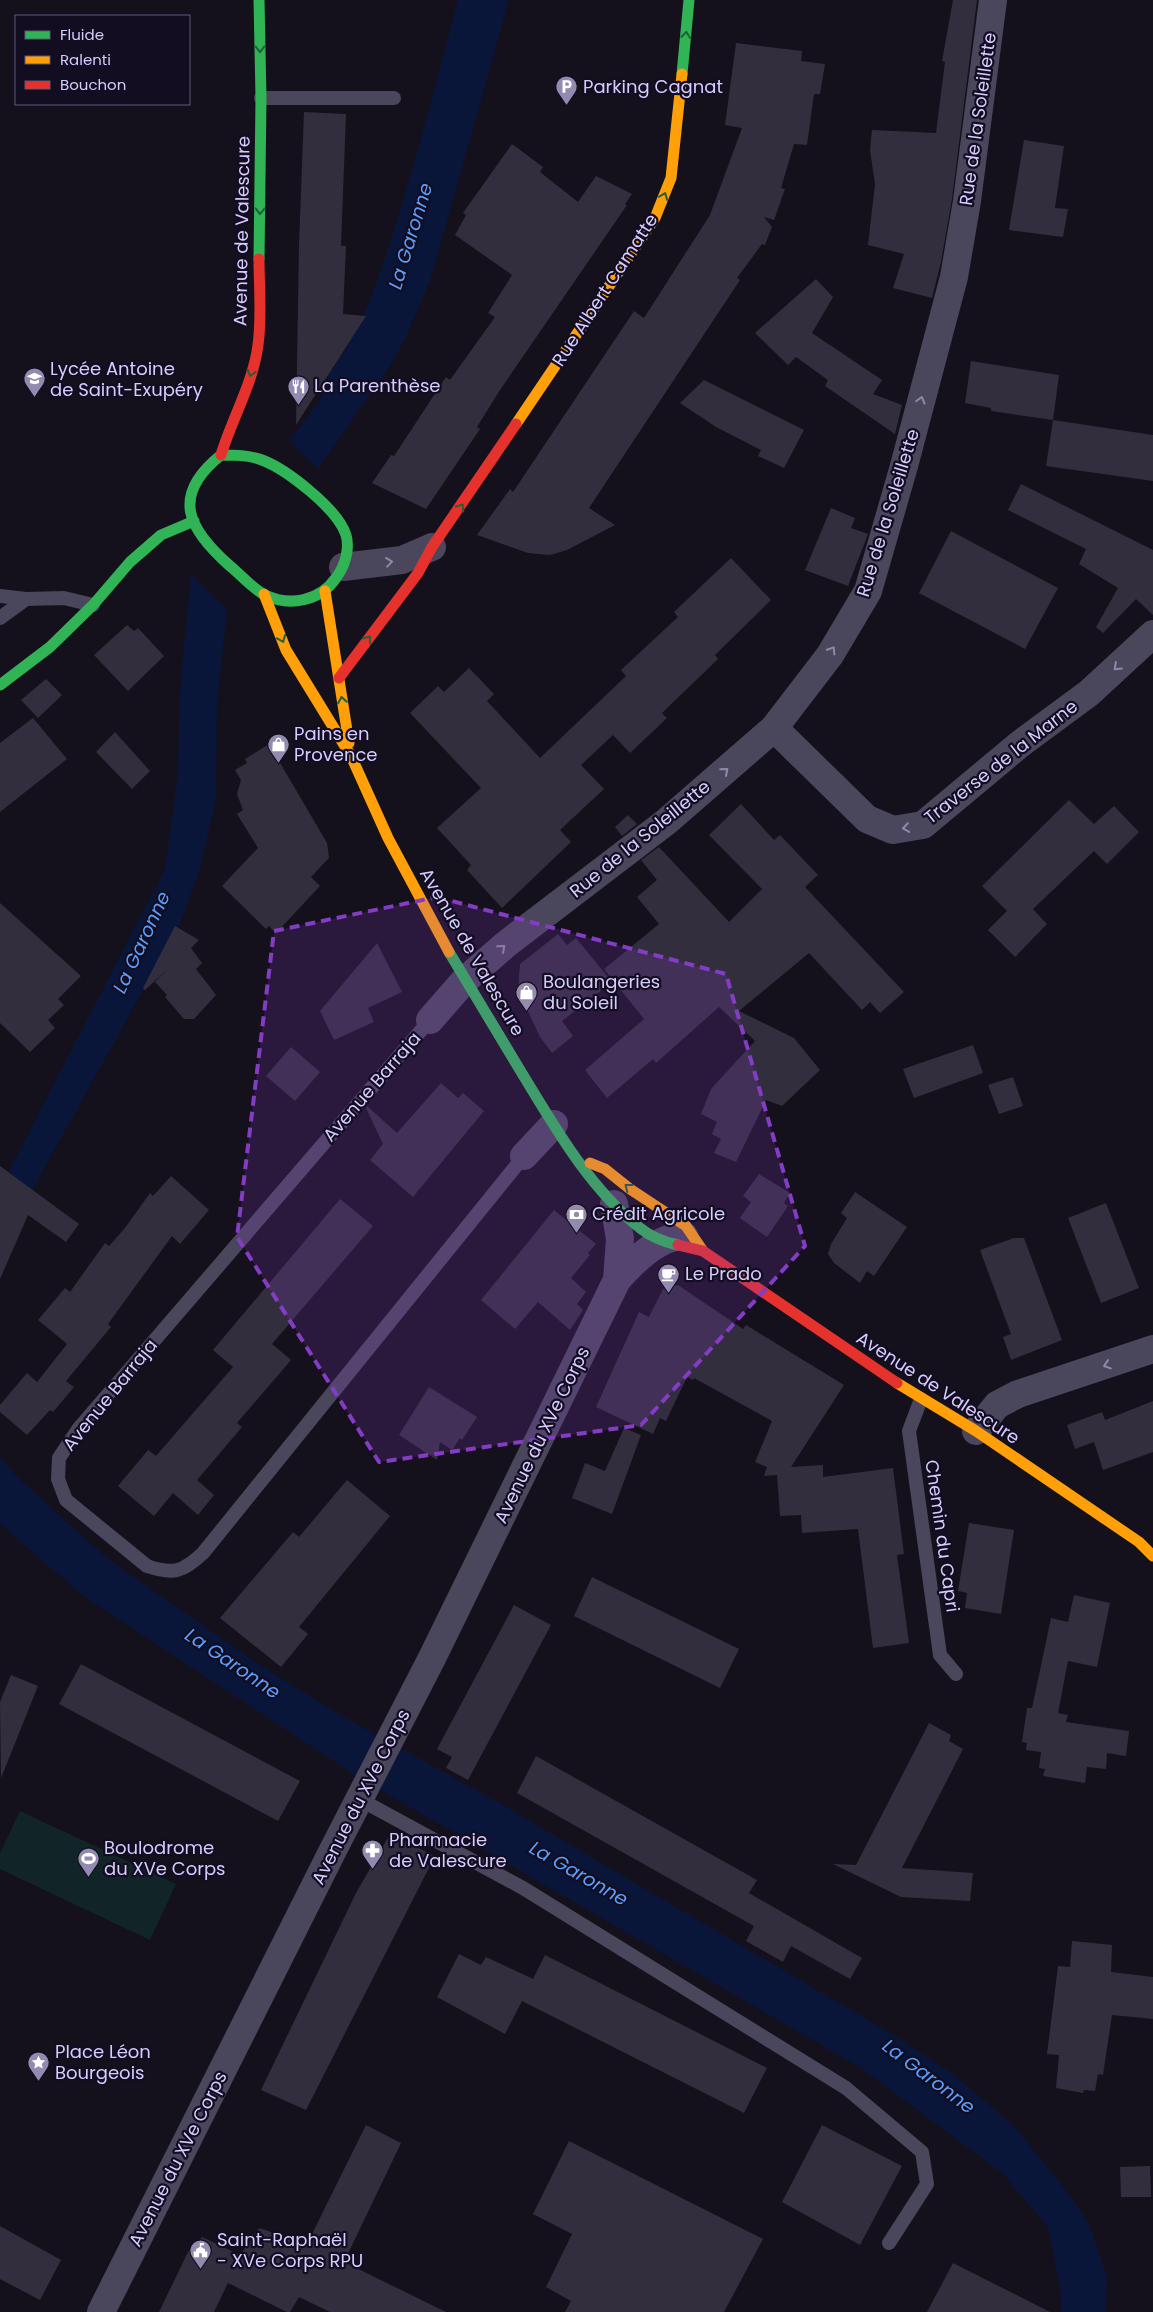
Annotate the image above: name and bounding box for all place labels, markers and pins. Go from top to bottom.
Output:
place label: Parking Cagnat [583,74,723,99]
parking icon: Parking Cagnat [555,75,579,106]
place label: Lycée Antoine de Saint-Exupéry [50,356,203,402]
school or university icon: Lycée Antoine de Saint-Exupéry [22,367,46,398]
place label: La Parenthèse [314,373,441,398]
restaurant icon: La Parenthèse [286,374,310,405]
place label: Pains en Provence [294,721,378,767]
shop icon: Pains en Provence [266,732,290,763]
place label: Boulangeries du Soleil [543,969,660,1015]
shop icon: Boulangeries du Soleil [515,980,539,1011]
place label: Crédit Agricole [592,1201,725,1226]
bank icon: Crédit Agricole [564,1202,588,1233]
place label: Le Prado [685,1261,762,1286]
cafe icon: Le Prado [657,1262,681,1293]
place label: Pharmacie de Valescure [389,1827,507,1873]
place label: Boulodrome du XVe Corps [104,1835,226,1881]
pharmacy icon: Pharmacie de Valescure [361,1838,385,1869]
sports icon: Boulodrome du XVe Corps [76,1846,100,1877]
place label: Place Léon Bourgeois [55,2039,151,2085]
place icon: Place Léon Bourgeois [27,2050,51,2081]
place label: Saint-Raphaël - XVe Corps RPU [217,2227,363,2273]
public building icon: Saint-Raphaël - XVe Corps RPU [189,2238,213,2269]

